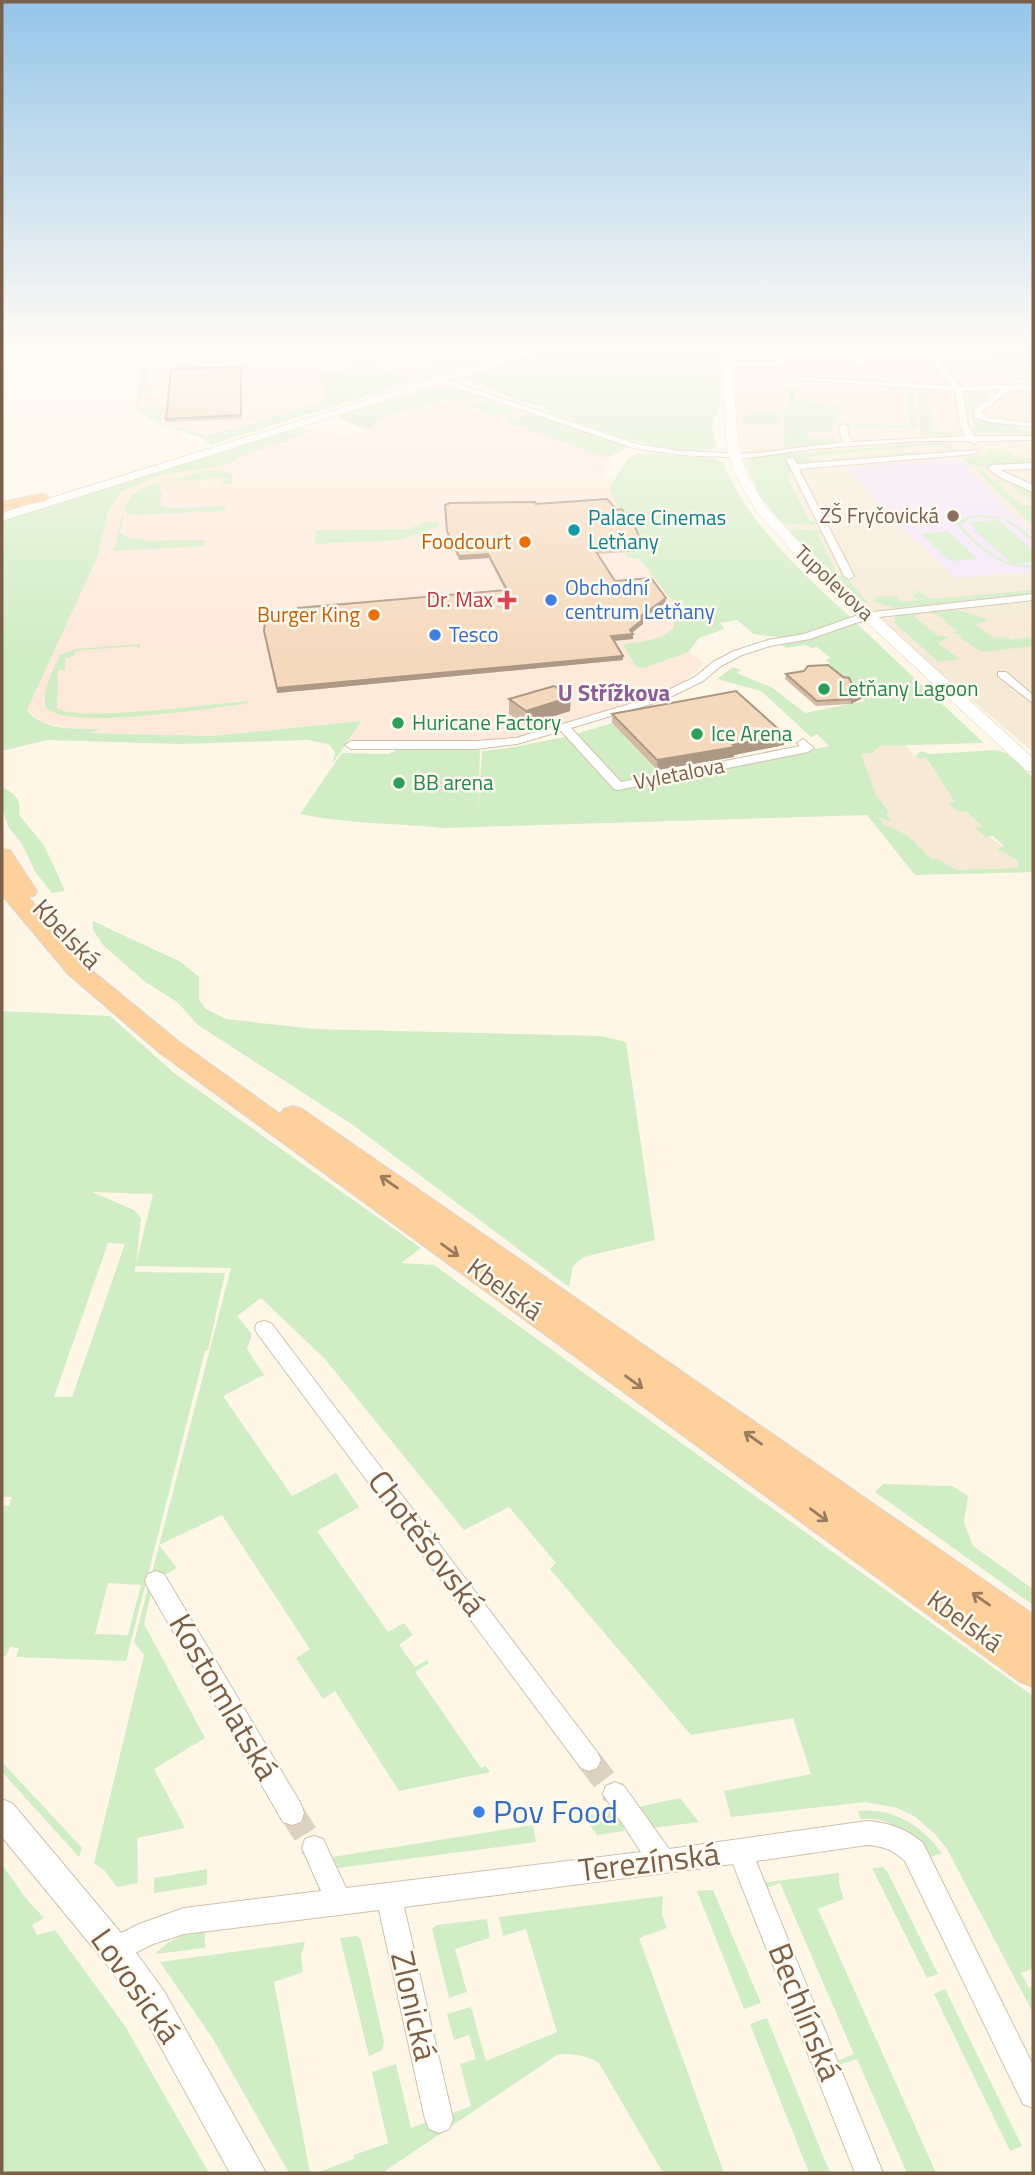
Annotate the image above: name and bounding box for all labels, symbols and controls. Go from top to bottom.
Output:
place label: ZŠ Fryčovická [820,499,939,531]
place label: Palace Cinemas Letňany [588,501,726,557]
marker: ZŠ Fryčovická [945,508,961,524]
marker: Palace Cinemas Letňany [566,522,582,538]
place label: Foodcourt [421,525,512,557]
marker: Foodcourt [517,534,533,550]
street label: Tupolevova [788,537,882,628]
place label: Obchodní centrum Letňany [565,571,715,627]
place label: Dr. Max [427,583,494,615]
marker: Dr. Max [499,592,515,608]
marker: Obchodní centrum Letňany [543,592,559,608]
place label: Burger King [257,598,360,630]
marker: Burger King [366,607,382,623]
place label: Tesco [449,618,499,650]
marker: Tesco [427,627,443,643]
place label: Letňany Lagoon [838,672,978,704]
district label: U Střížkova [558,675,670,710]
marker: Letňany Lagoon [816,681,832,697]
place label: Huricane Factory [412,706,561,738]
marker: Huricane Factory [390,715,406,731]
place label: Ice Arena [711,717,793,749]
marker: Ice Arena [689,726,705,742]
street label: Vyletalova [631,748,727,797]
place label: BB arena [413,766,494,798]
marker: BB arena [391,775,407,791]
street label: Kbelská [24,889,111,978]
one-way arrow [380,1175,399,1189]
one-way arrow [440,1242,458,1257]
street label: Kbelská [459,1248,551,1329]
one-way arrow [624,1375,643,1390]
one-way arrow [744,1431,763,1445]
street label: Chotěšovská [357,1459,499,1625]
one-way arrow [809,1508,828,1523]
street label: Kbelská [919,1580,1011,1661]
one-way arrow [972,1592,991,1606]
street label: Kostomlatská [158,1604,292,1789]
place label: Pov Food [493,1787,618,1835]
marker: Pov Food [471,1804,487,1820]
street label: Terezínská [576,1829,722,1893]
street label: Lovosická [80,1918,194,2053]
street label: Bechlínská [757,1936,855,2088]
street label: Zlonická [379,1946,451,2065]

